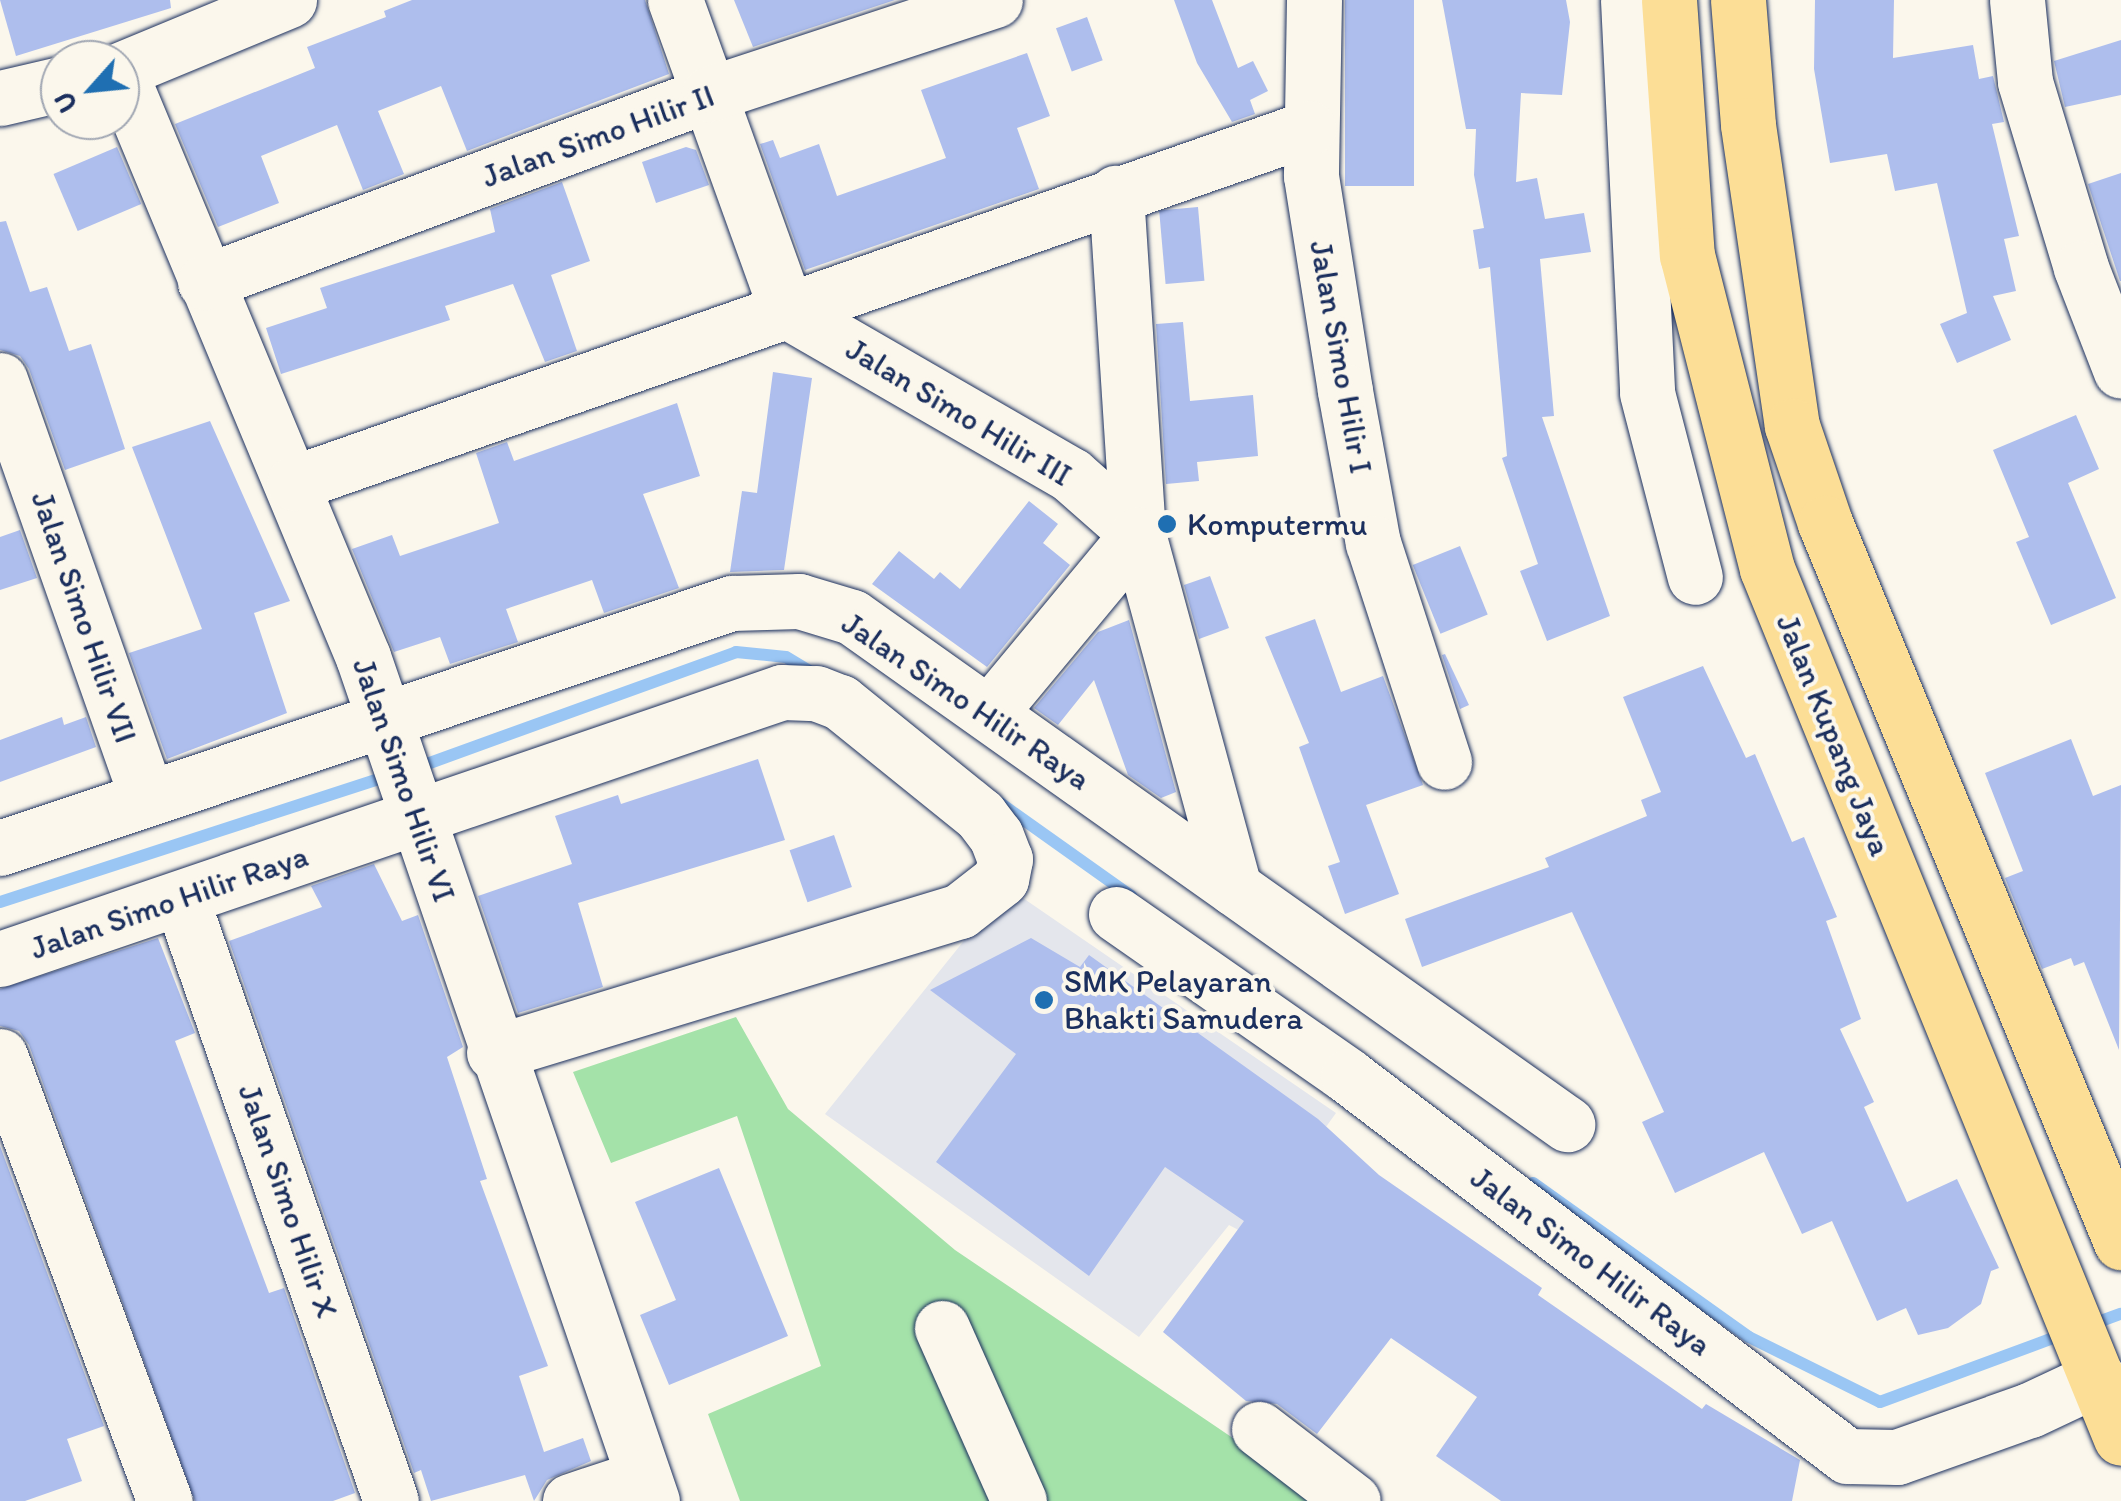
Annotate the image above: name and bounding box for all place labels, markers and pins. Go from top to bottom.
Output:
place label: Komputermu [1187,505,1367,543]
marker: Komputermu [1156,513,1178,535]
place label: SMK Pelayaran Bhakti Samudera [1064,963,1303,1038]
marker: SMK Pelayaran Bhakti Samudera [1033,989,1055,1011]

